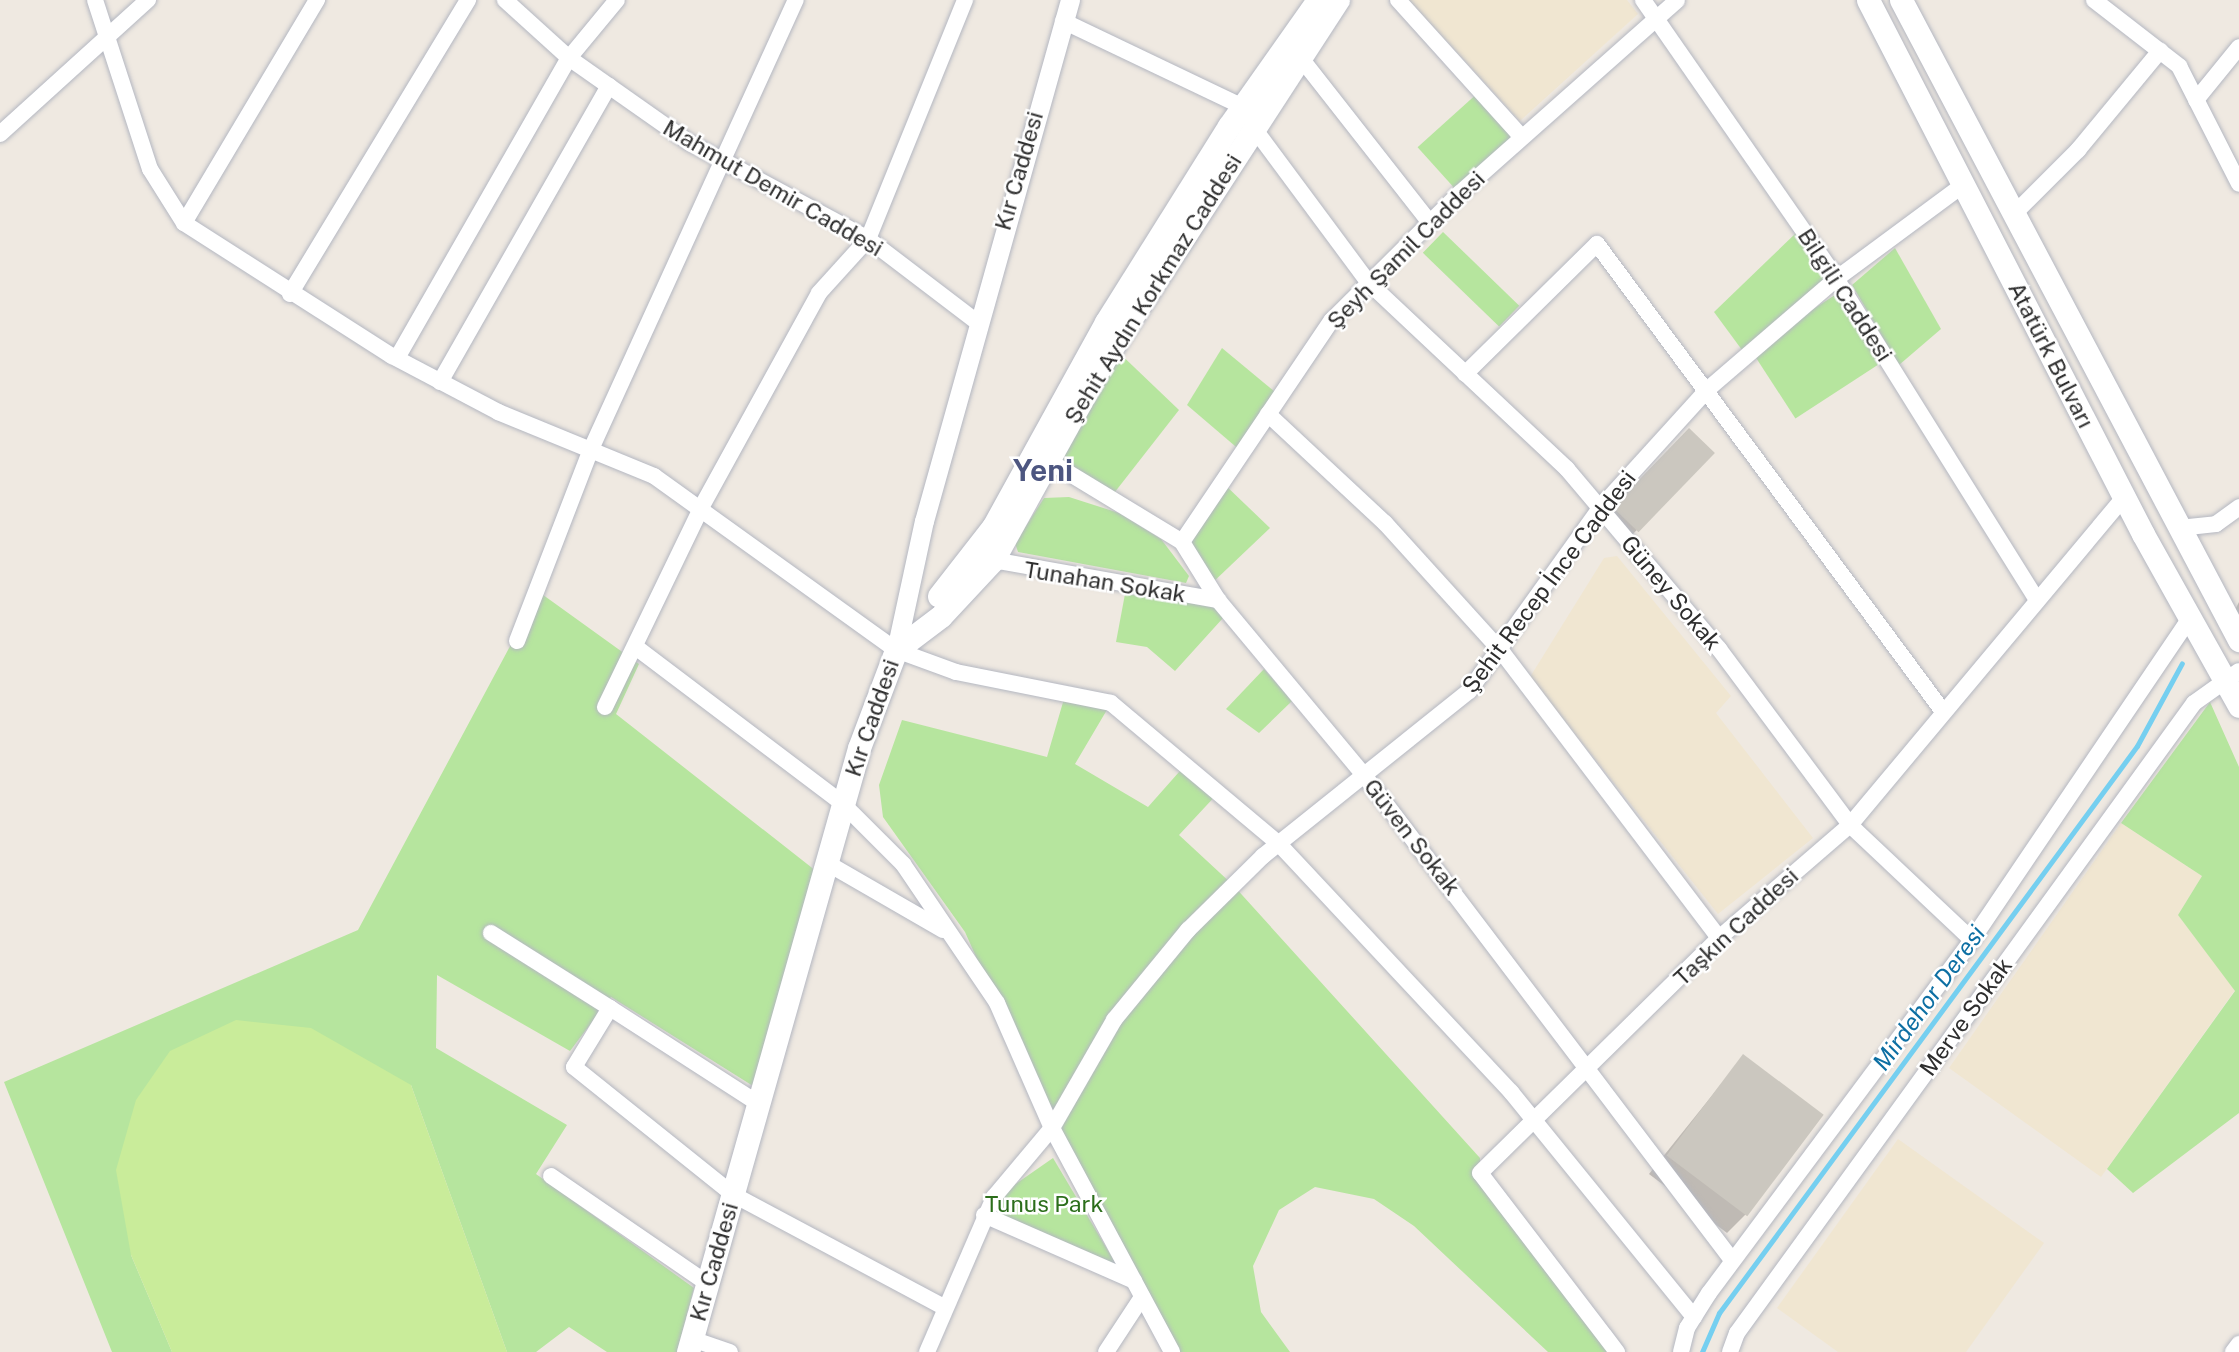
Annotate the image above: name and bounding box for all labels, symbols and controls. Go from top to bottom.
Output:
street label: Kır Caddesi [989,109,1049,233]
street label: Mahmut Demir Caddesi [658,114,888,262]
street label: Şehit Aydın Korkmaz Caddesi [1058,149,1248,429]
street label: Şeyh Şamil Caddesi [1321,165,1491,335]
street label: Bilgili Caddesi [1792,223,1898,367]
street label: Atatürk Bulvarı [2002,277,2100,433]
district label: Yeni [1013,452,1073,488]
street label: Şehit Recep İnce Caddesi [1456,465,1642,699]
street label: Güney Sokak [1615,530,1727,656]
street label: Tunahan Sokak [1022,556,1188,608]
street label: Kır Caddesi [839,656,905,780]
street label: Güven Sokak [1358,773,1466,901]
street label: Taşkın Caddesi [1668,862,1804,992]
water label: Mirdehor Deresi [1867,920,1991,1076]
street label: Merve Sokak [1914,953,2018,1081]
park label: Tunus Park [985,1190,1103,1218]
street label: Kır Caddesi [684,1200,744,1324]

